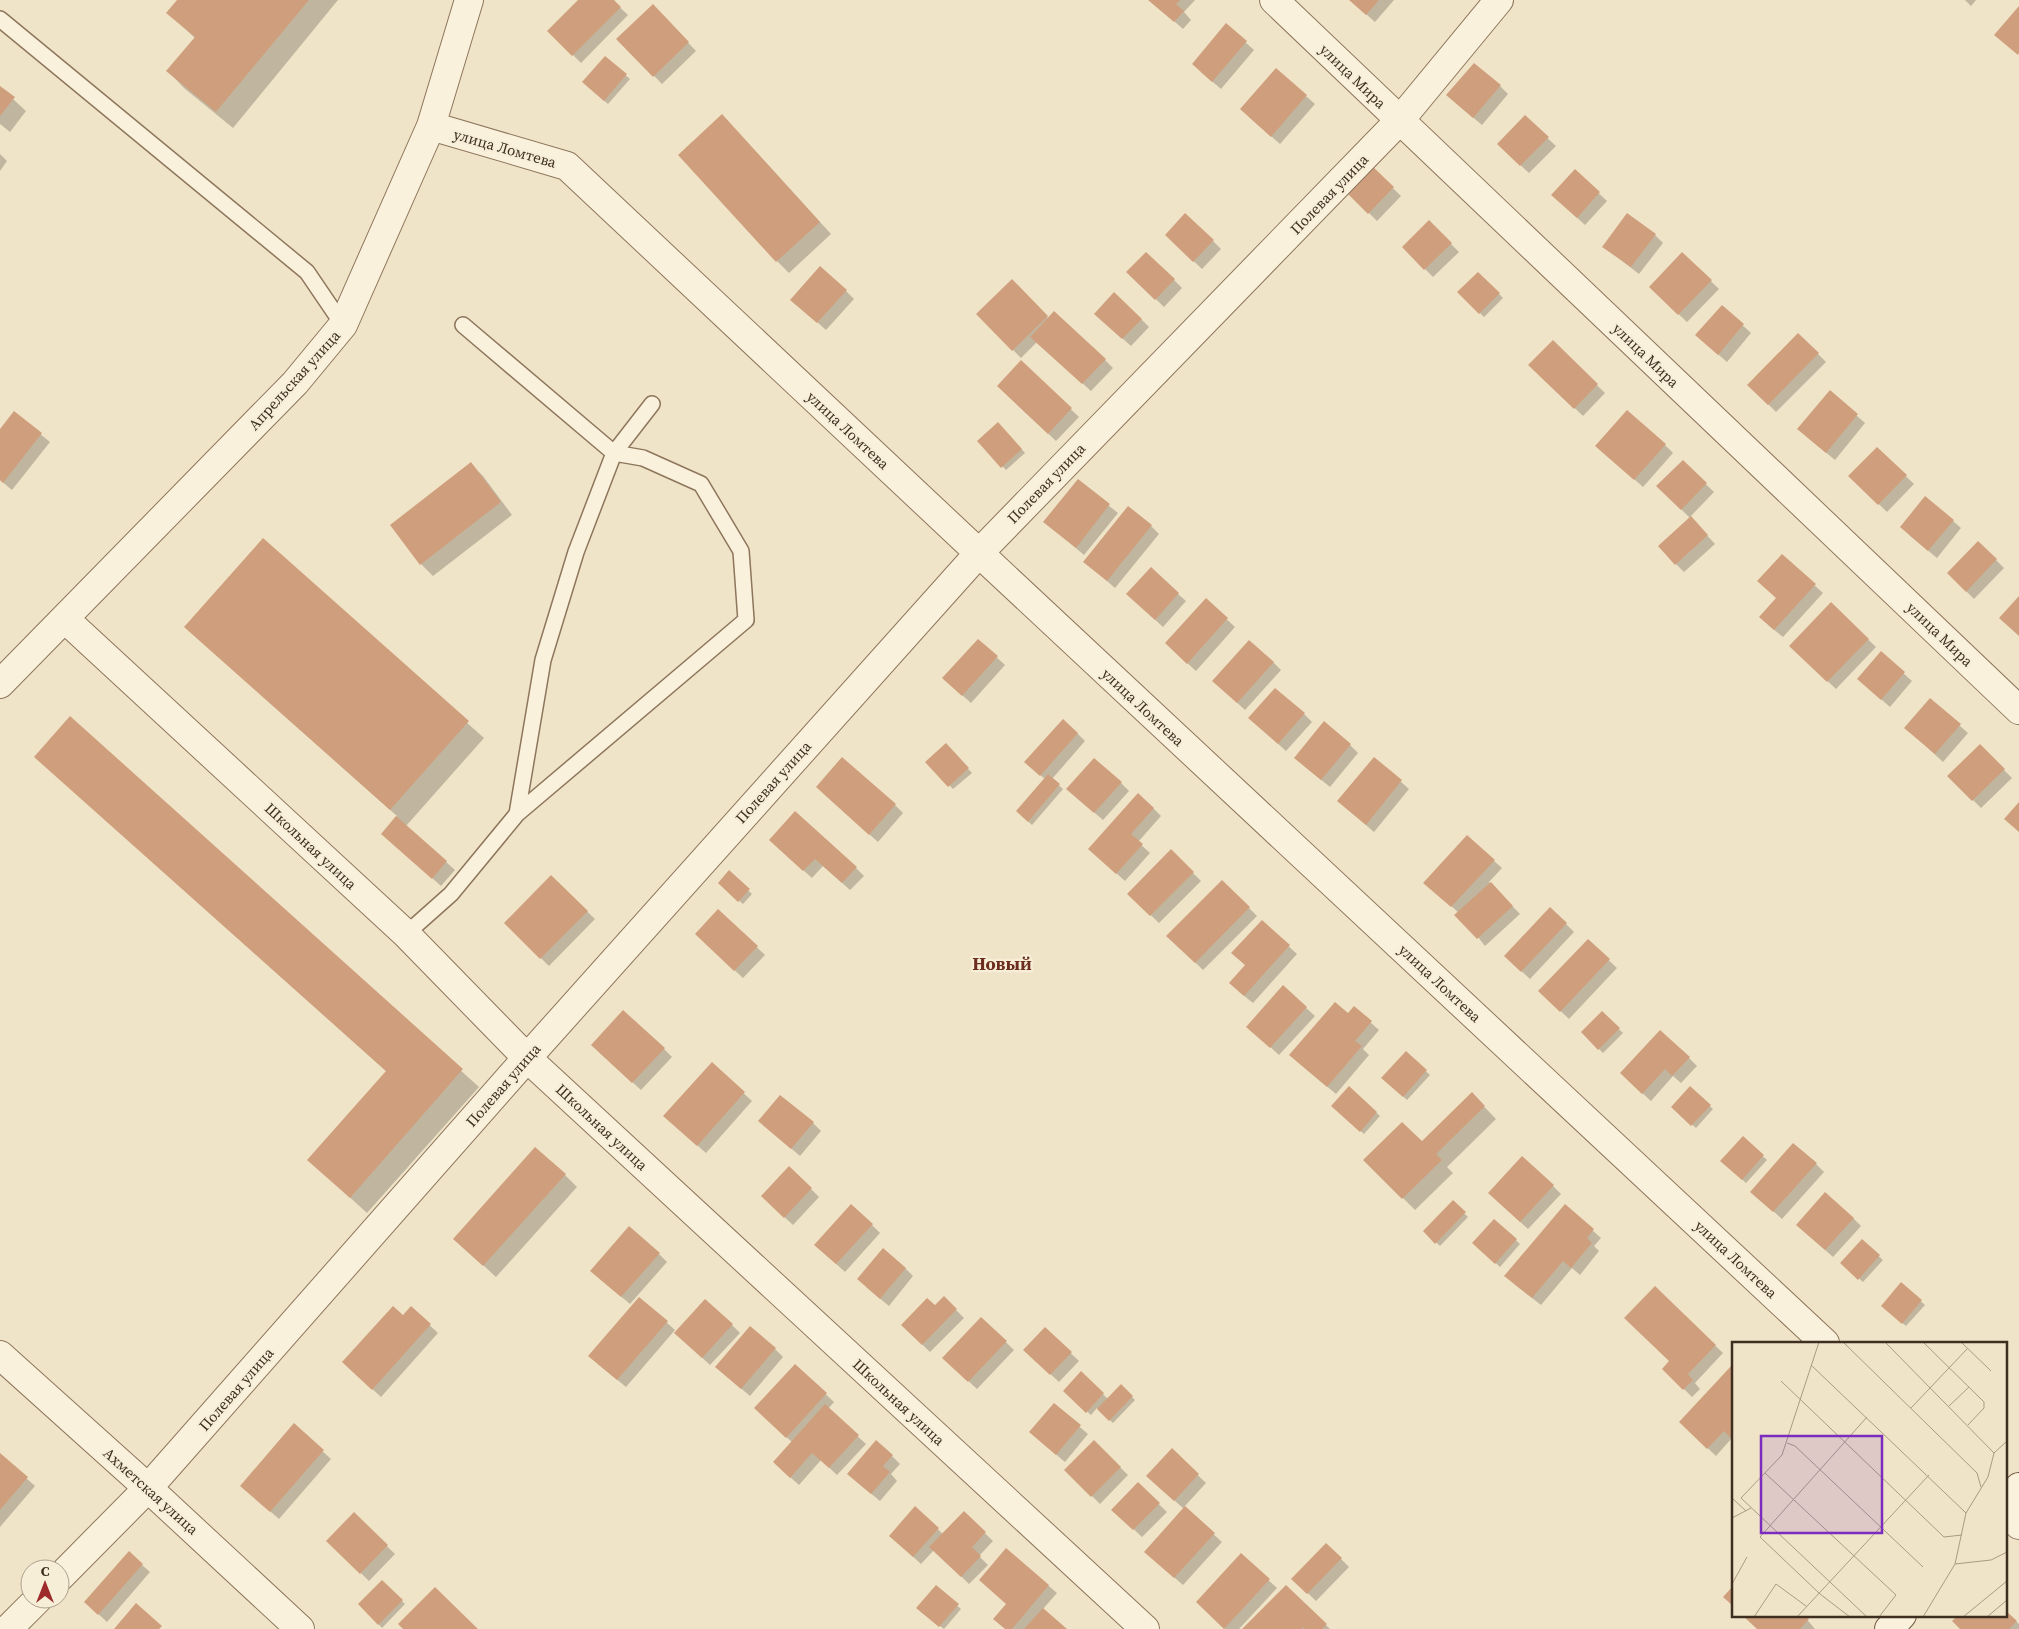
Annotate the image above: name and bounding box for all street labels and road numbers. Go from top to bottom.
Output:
street label: улица Мира [1315,39,1391,113]
street label: улица Ломтева [451,123,559,173]
street label: Полевая улица [1285,149,1373,239]
street label: улица Мира [1608,318,1684,392]
street label: Апрельская улица [243,325,345,435]
street label: улица Ломтева [802,386,894,474]
street label: Полевая улица [1002,438,1090,528]
street label: улица Мира [1902,597,1978,671]
street label: улица Ломтева [1097,663,1189,751]
street label: Полевая улица [730,736,816,828]
street label: Школьная улица [260,798,362,894]
street label: улица Ломтева [1394,939,1486,1027]
street label: Полевая улица [461,1038,545,1131]
street label: Школьная улица [551,1079,653,1175]
street label: улица Ломтева [1690,1215,1782,1303]
street label: Полевая улица [194,1342,278,1435]
street label: Школьная улица [848,1354,950,1450]
street label: Ахметская улица [99,1443,203,1540]

